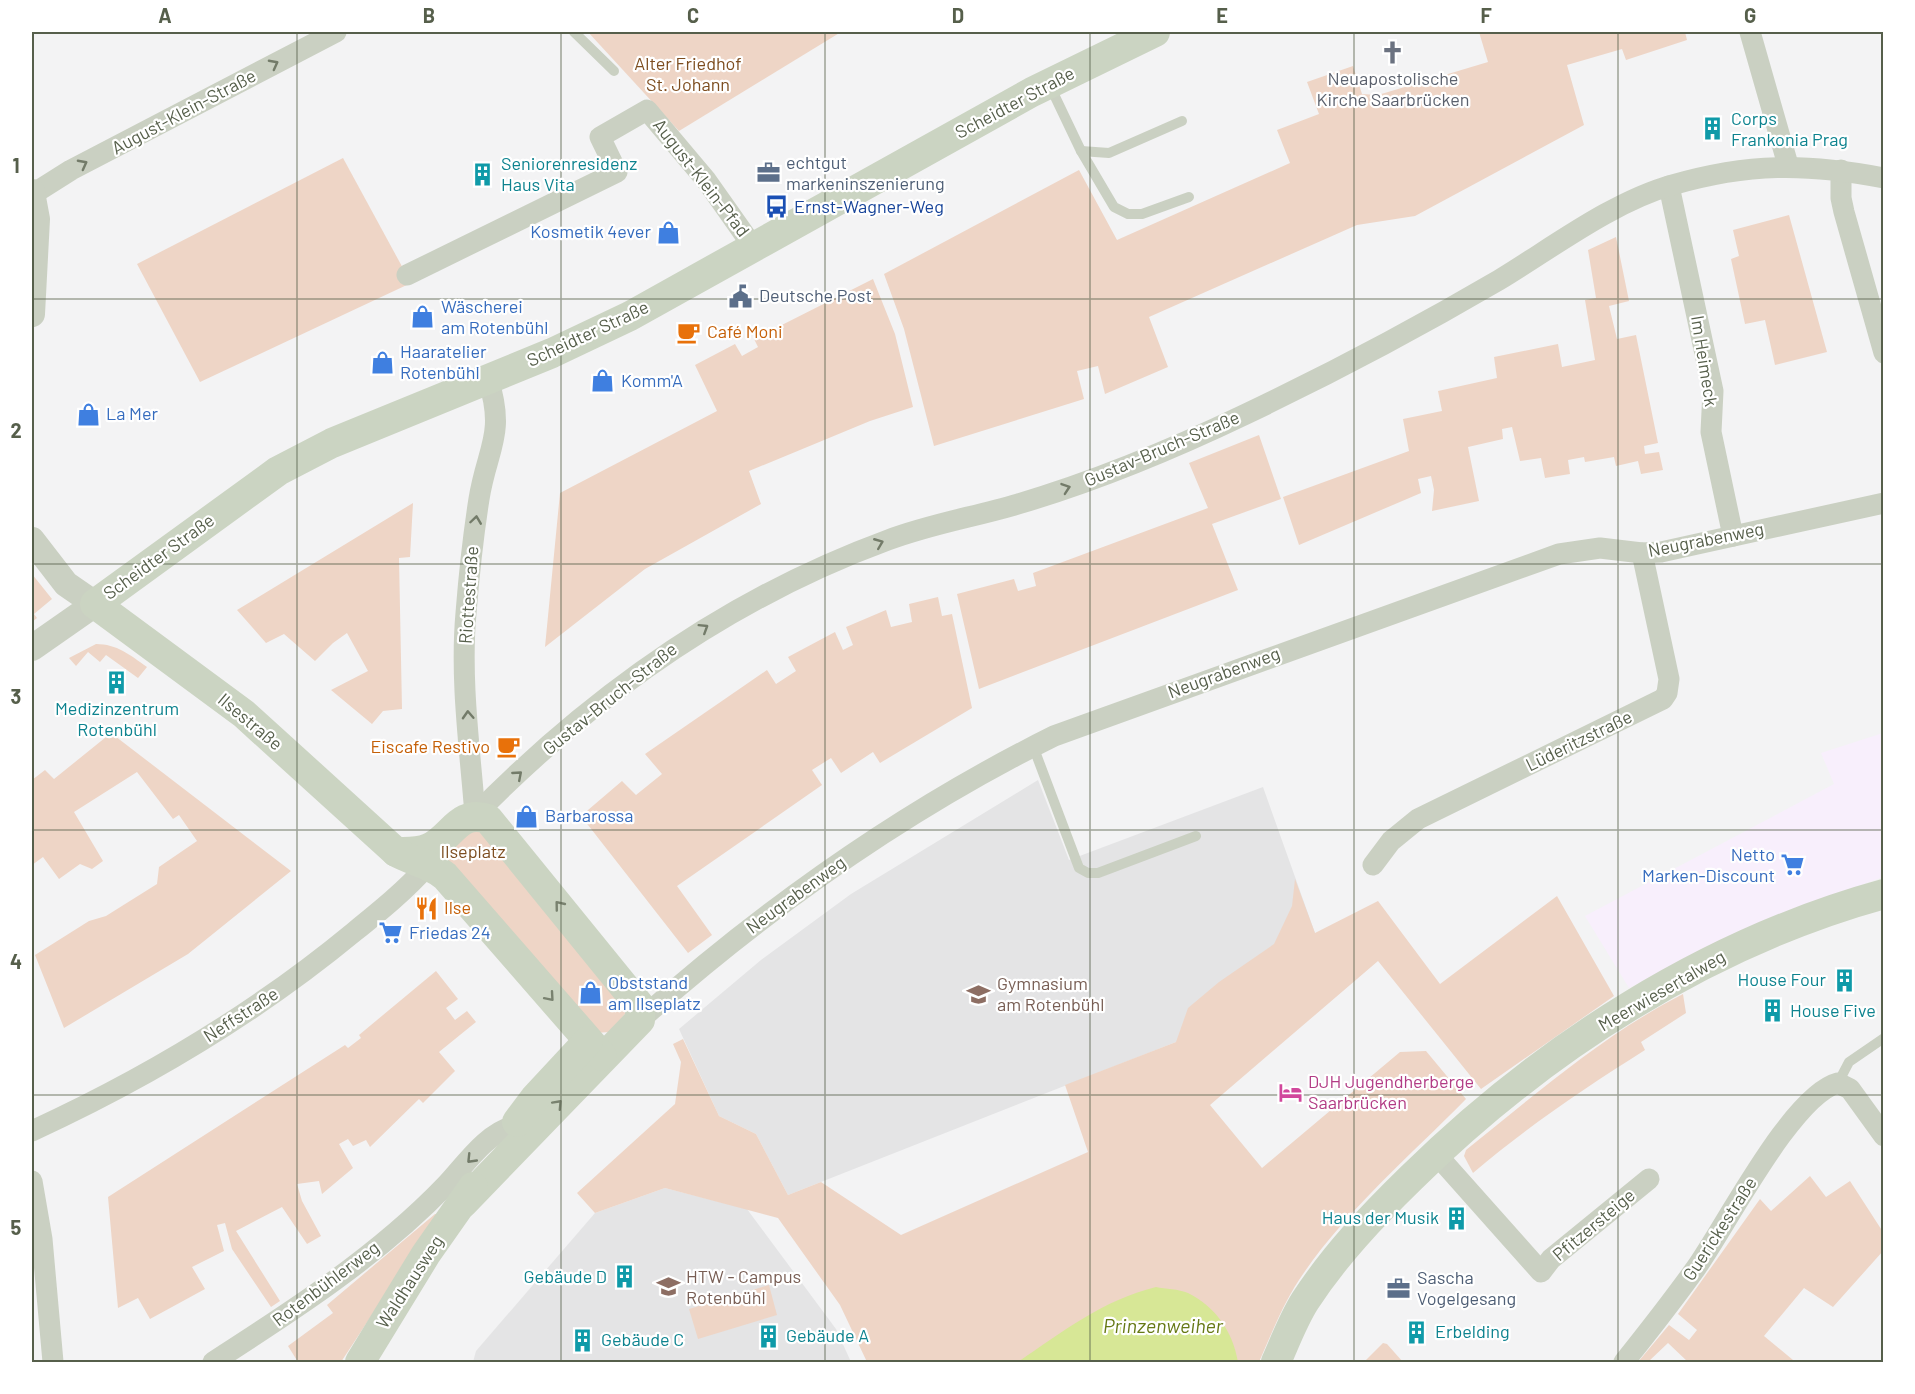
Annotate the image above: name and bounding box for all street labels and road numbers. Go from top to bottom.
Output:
street label: Scheidter Straße [951,61,1078,143]
street label: August-Klein-Straße [108,64,259,158]
street label: August-Klein-Pfad [649,114,755,241]
street label: Scheidter Straße [523,295,652,371]
street label: Im Heimeck [1687,314,1723,408]
street label: Gustav-Bruch-Straße [1081,405,1242,491]
street label: Scheidter Straße [99,509,218,604]
street label: Neugrabenweg [1646,517,1766,561]
street label: Riottestraße [454,545,482,645]
street label: Gustav-Bruch-Straße [538,637,681,759]
street label: Neugrabenweg [1165,642,1283,702]
street label: Ilsestraße [214,688,287,755]
street label: Lüderitzstraße [1522,705,1635,775]
street label: Neugrabenweg [741,851,849,938]
street label: Meerwiesertalweg [1594,945,1729,1035]
street label: Neffstraße [199,982,282,1046]
street label: Guerickestraße [1677,1172,1761,1285]
street label: Pfitzersteige [1548,1183,1639,1265]
street label: Waldhausweg [371,1231,447,1332]
street label: Rotenbühlerweg [268,1236,383,1331]

